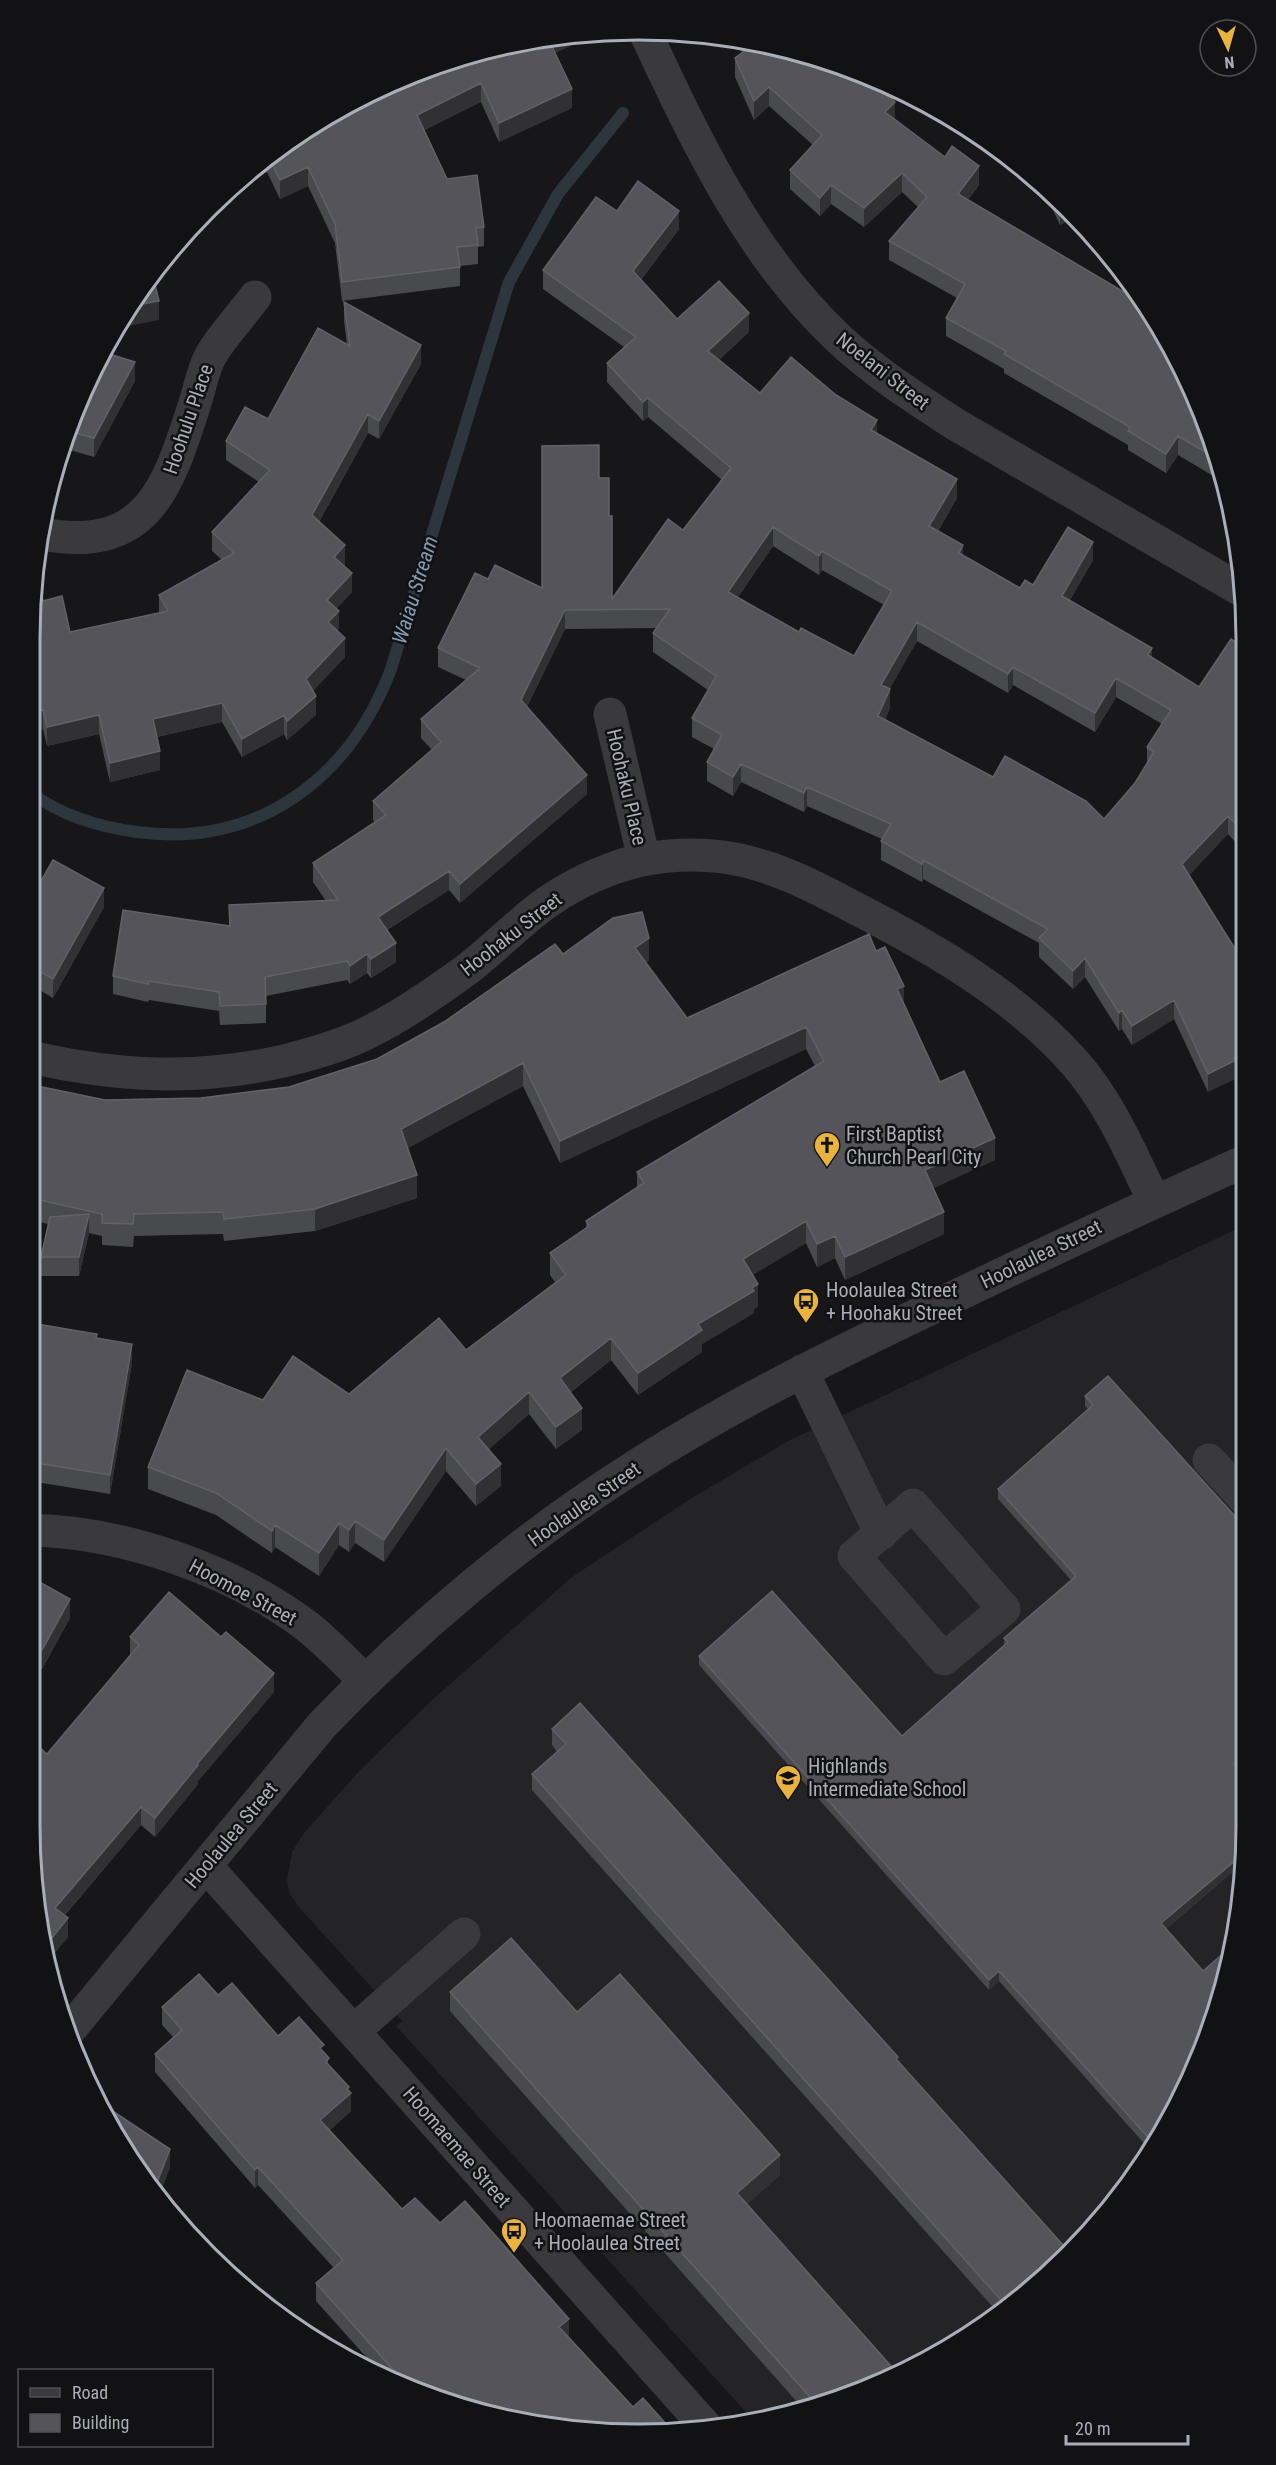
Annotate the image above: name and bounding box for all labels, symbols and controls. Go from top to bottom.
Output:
north arrow [1198,18,1258,78]
text: N [1224,53,1235,72]
street label: Noelani Street [832,327,934,415]
street label: Hoohulu Place [158,361,218,477]
water label: Waiau Stream [387,533,443,647]
street label: Hoohaku Place [602,726,652,848]
street label: Hoohaku Street [456,887,566,981]
place label: First Baptist Church Pearl City [846,1122,981,1169]
church icon: First Baptist Church Pearl City [812,1130,842,1168]
street label: Hoolaulea Street [977,1214,1105,1294]
place label: Hoolaulea Street + Hoohaku Street [826,1278,962,1325]
bus stop icon: Hoolaulea Street + Hoohaku Street [791,1286,821,1324]
street label: Hoolaulea Street [523,1456,645,1551]
street label: Hoomoe Street [185,1554,301,1630]
place label: Highlands Intermediate School [808,1754,966,1801]
school or university icon: Highlands Intermediate School [773,1763,803,1801]
street label: Hoolaulea Street [180,1777,282,1893]
street label: Hoomaemae Street [398,2082,516,2212]
place label: Hoomaemae Street + Hoolaulea Street [534,2208,686,2255]
bus stop icon: Hoomaemae Street + Hoolaulea Street [499,2216,529,2254]
legend [18,2369,213,2447]
text: Road [72,2382,108,2403]
scale bar [1066,2408,1188,2446]
text: Building [72,2412,129,2433]
text: 20 m [1075,2418,1110,2439]

